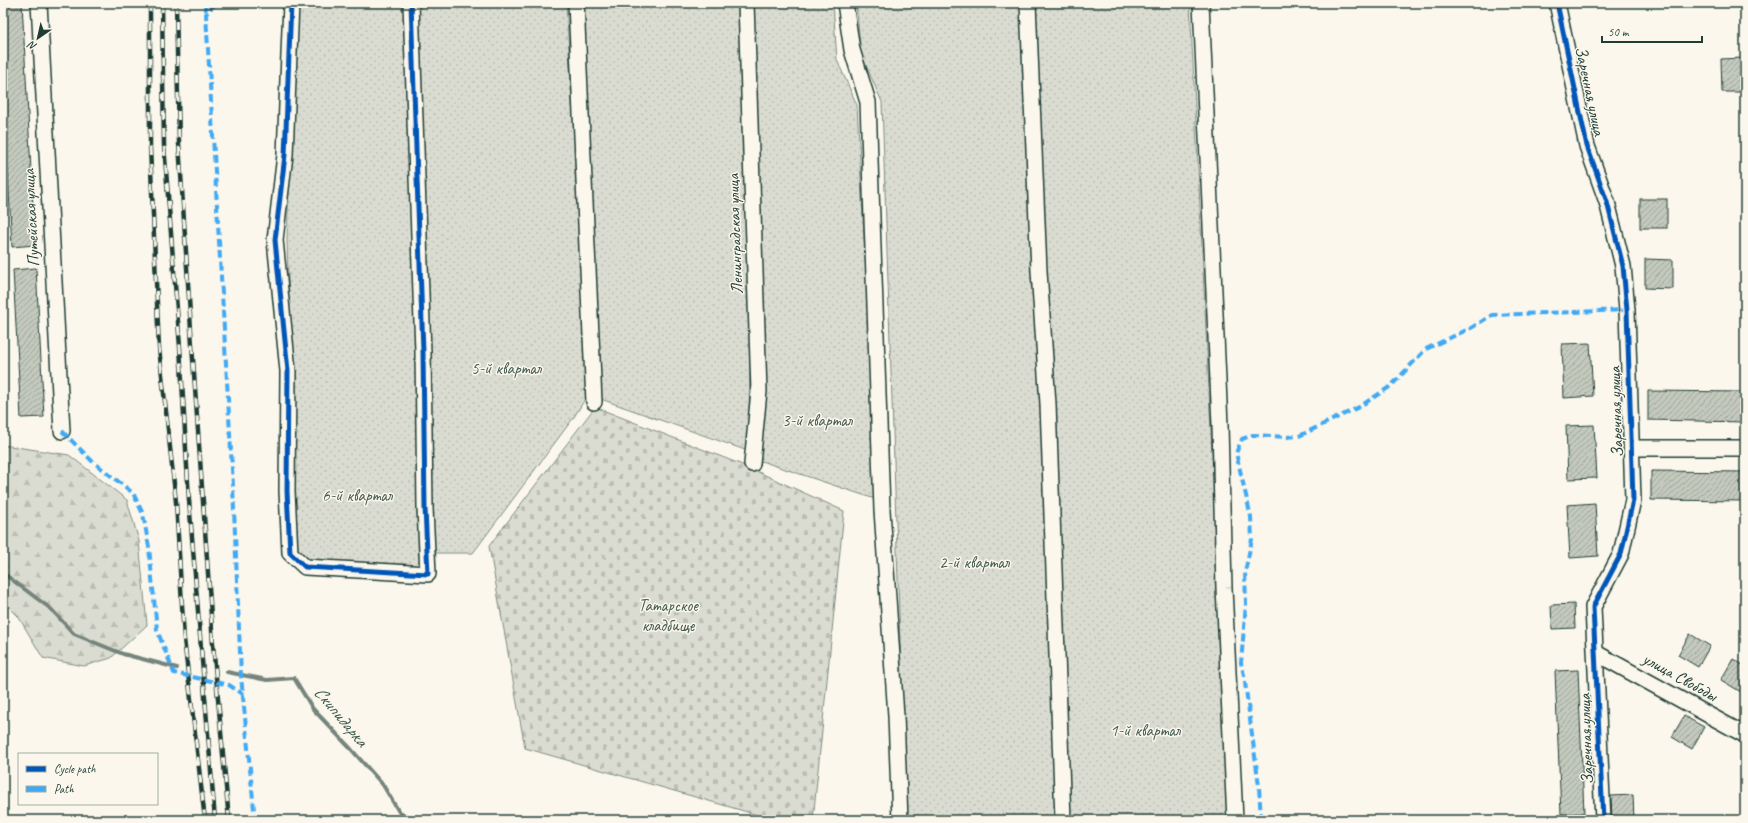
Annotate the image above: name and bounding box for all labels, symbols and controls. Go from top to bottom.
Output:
north arrow [18,18,58,58]
scale bar [1602,18,1702,44]
text: 50 m [1608,24,1630,40]
text: N [24,37,39,54]
street label: Заречная улица [1570,44,1610,139]
street label: Путейская улица [18,167,44,267]
street label: Ленинградская улица [722,172,748,294]
park label: 5-й квартал [471,358,542,379]
street label: Заречная улица [1604,365,1628,458]
park label: 3-й квартал [782,410,853,431]
park label: 6-й квартал [322,485,393,506]
park label: 2-й квартал [939,552,1010,573]
park label: Татарское кладбище [638,595,699,636]
street label: улица Свободы [1638,648,1723,707]
water label: Скипидарка [309,681,374,752]
street label: Заречная улица [1574,692,1598,785]
park label: 1-й квартал [1110,720,1181,741]
legend [18,753,158,805]
text: Cycle path [54,761,96,777]
text: Path [54,781,74,797]

